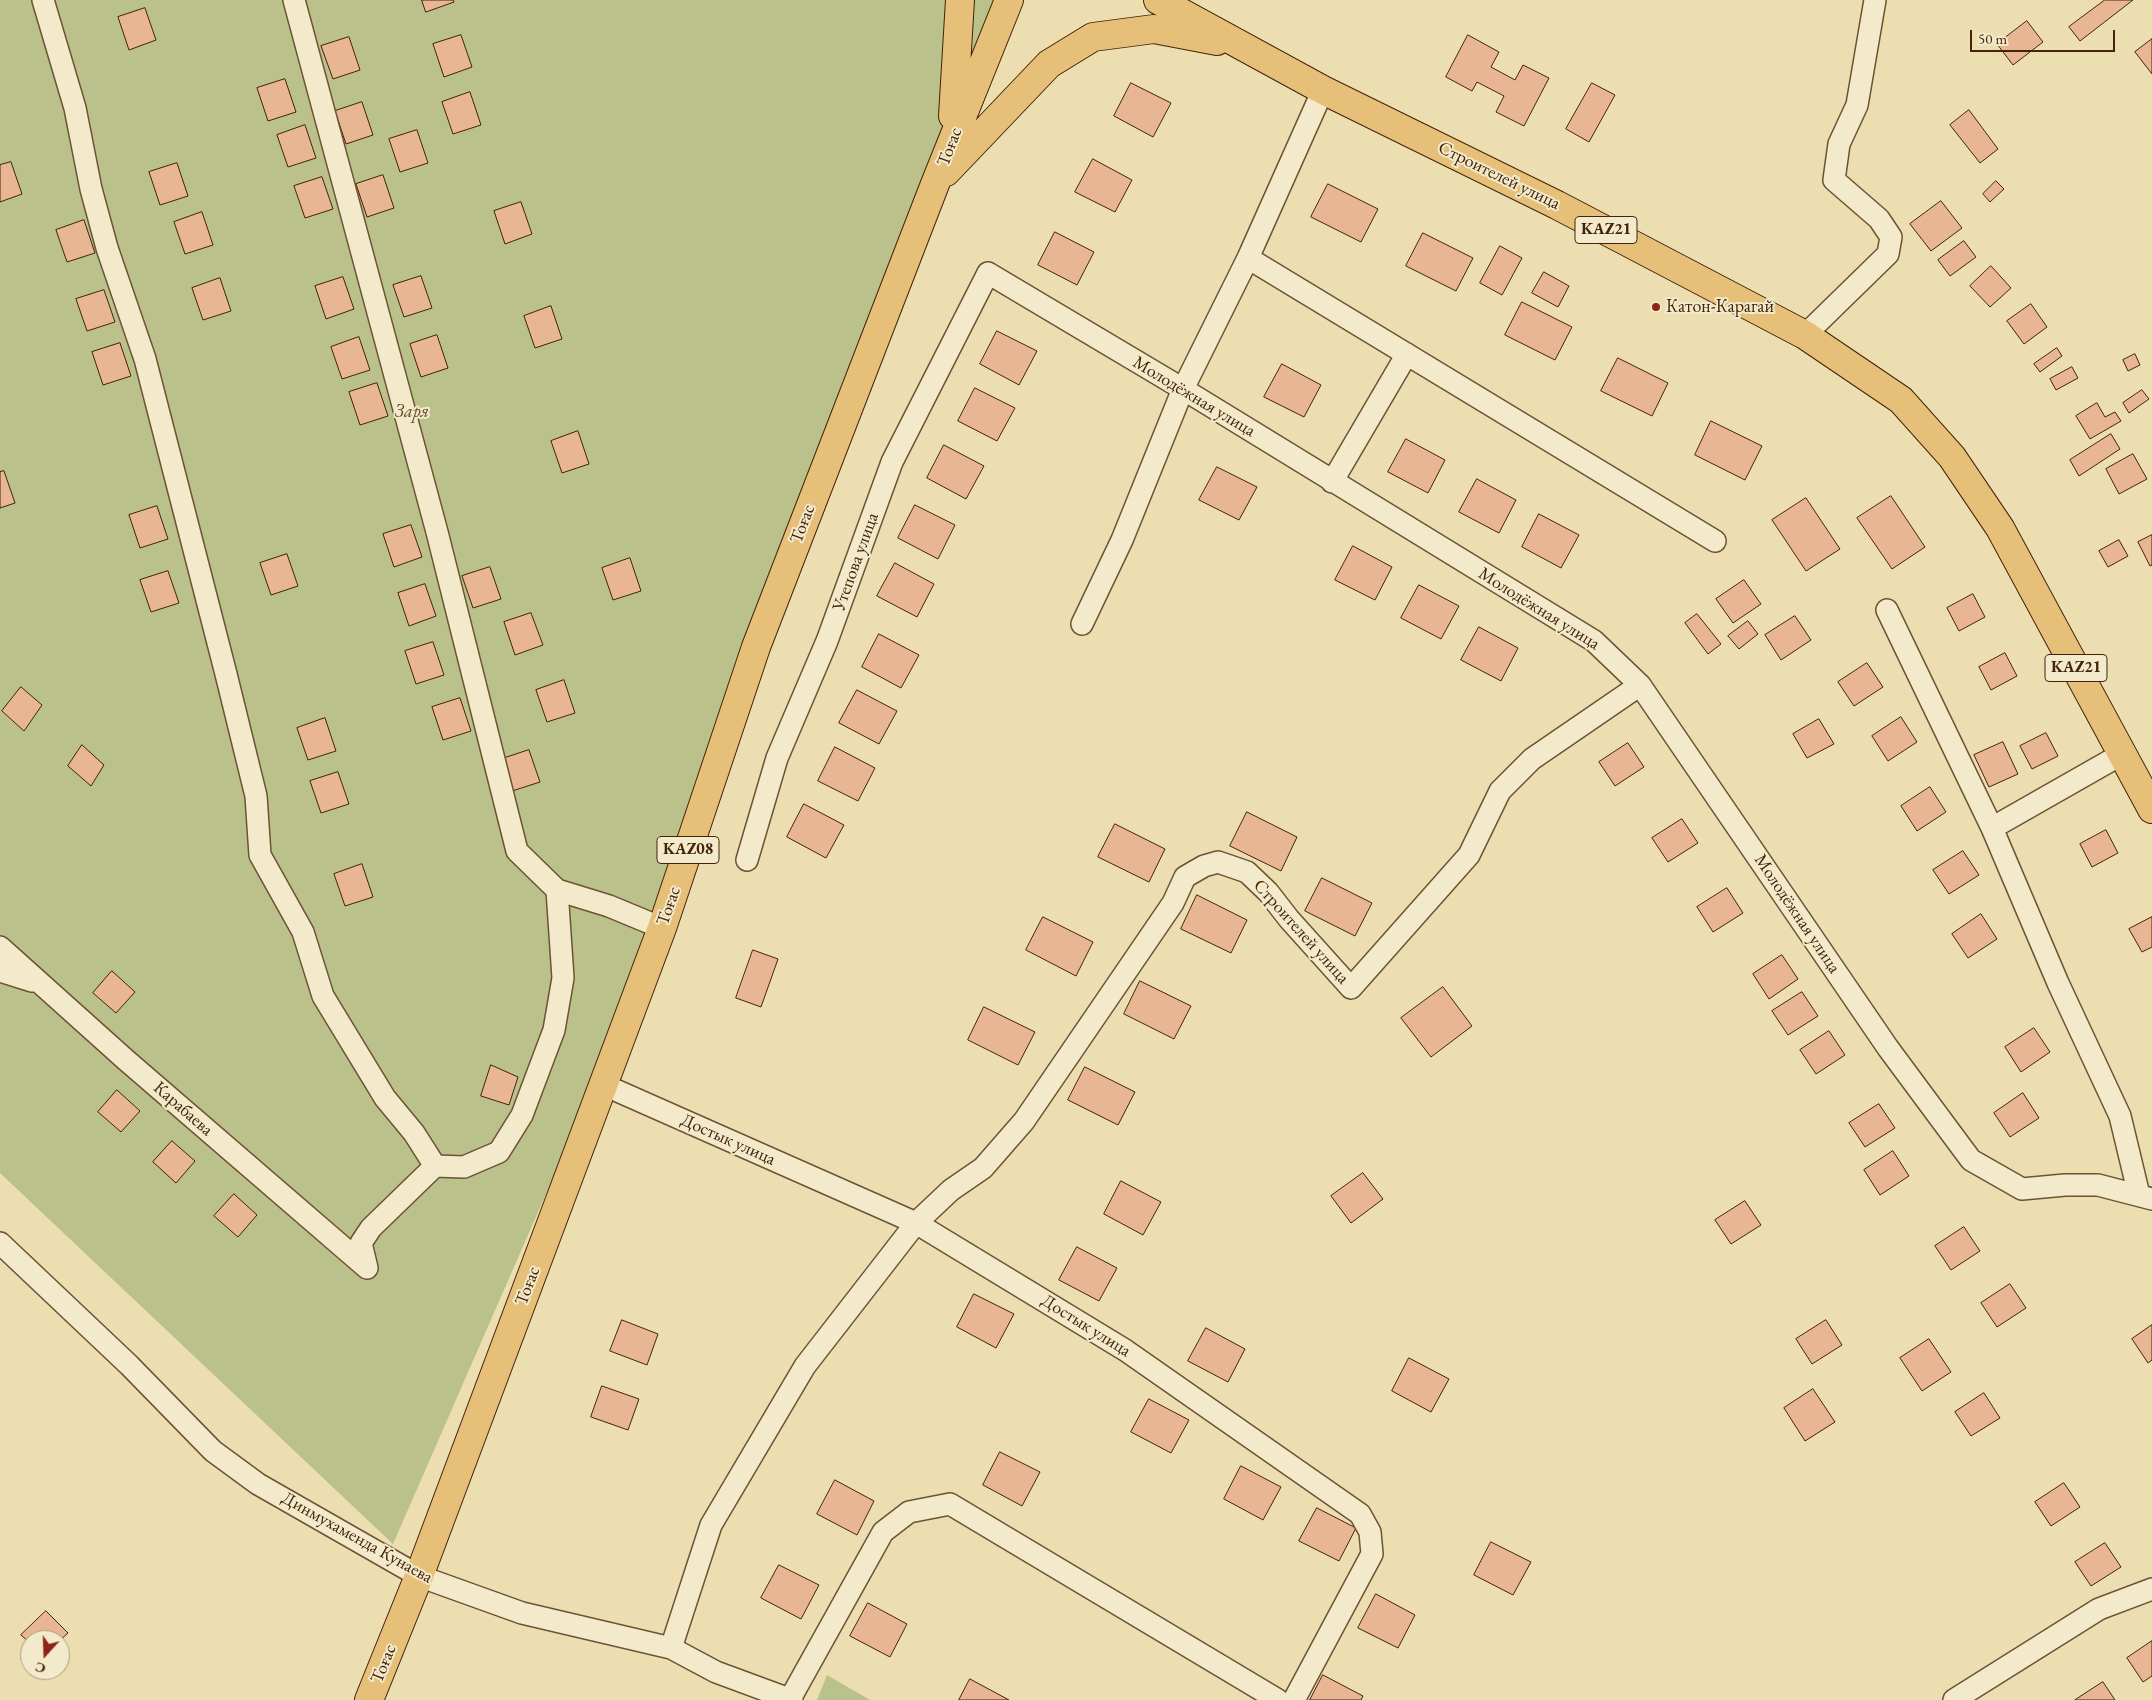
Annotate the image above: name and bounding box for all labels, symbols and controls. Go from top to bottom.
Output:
scale bar [1972,20,2117,52]
text: 50 m [1978,29,2007,48]
street label: Тоғас [933,124,967,170]
street label: Строителей улица [1434,137,1564,215]
road number: KAZ21 [1575,216,1637,244]
place label: Катон-Карагай [1666,296,1774,318]
marker: Катон-Карагай [1650,301,1662,313]
street label: Молодёжная улица [1129,352,1259,442]
park label: Заря [395,401,429,423]
street label: Тоғас [786,501,820,547]
street label: Утепова улица [828,510,884,614]
street label: Молодёжная улица [1474,563,1604,655]
road number: KAZ21 [2045,654,2107,681]
road number: KAZ08 [657,836,719,864]
street label: Молодёжная улица [1749,850,1845,978]
street label: Строителей улица [1248,875,1354,989]
street label: Тоғас [652,884,686,928]
street label: Карабаева [149,1077,217,1141]
street label: Достык улица [677,1109,779,1171]
street label: Тоғас [511,1263,545,1309]
street label: Достык улица [1037,1290,1135,1362]
street label: Динмухаменда Кунаева [278,1487,436,1589]
north arrow [20,1630,70,1680]
street label: Тоғас [367,1641,401,1687]
text: С [32,1658,48,1678]

